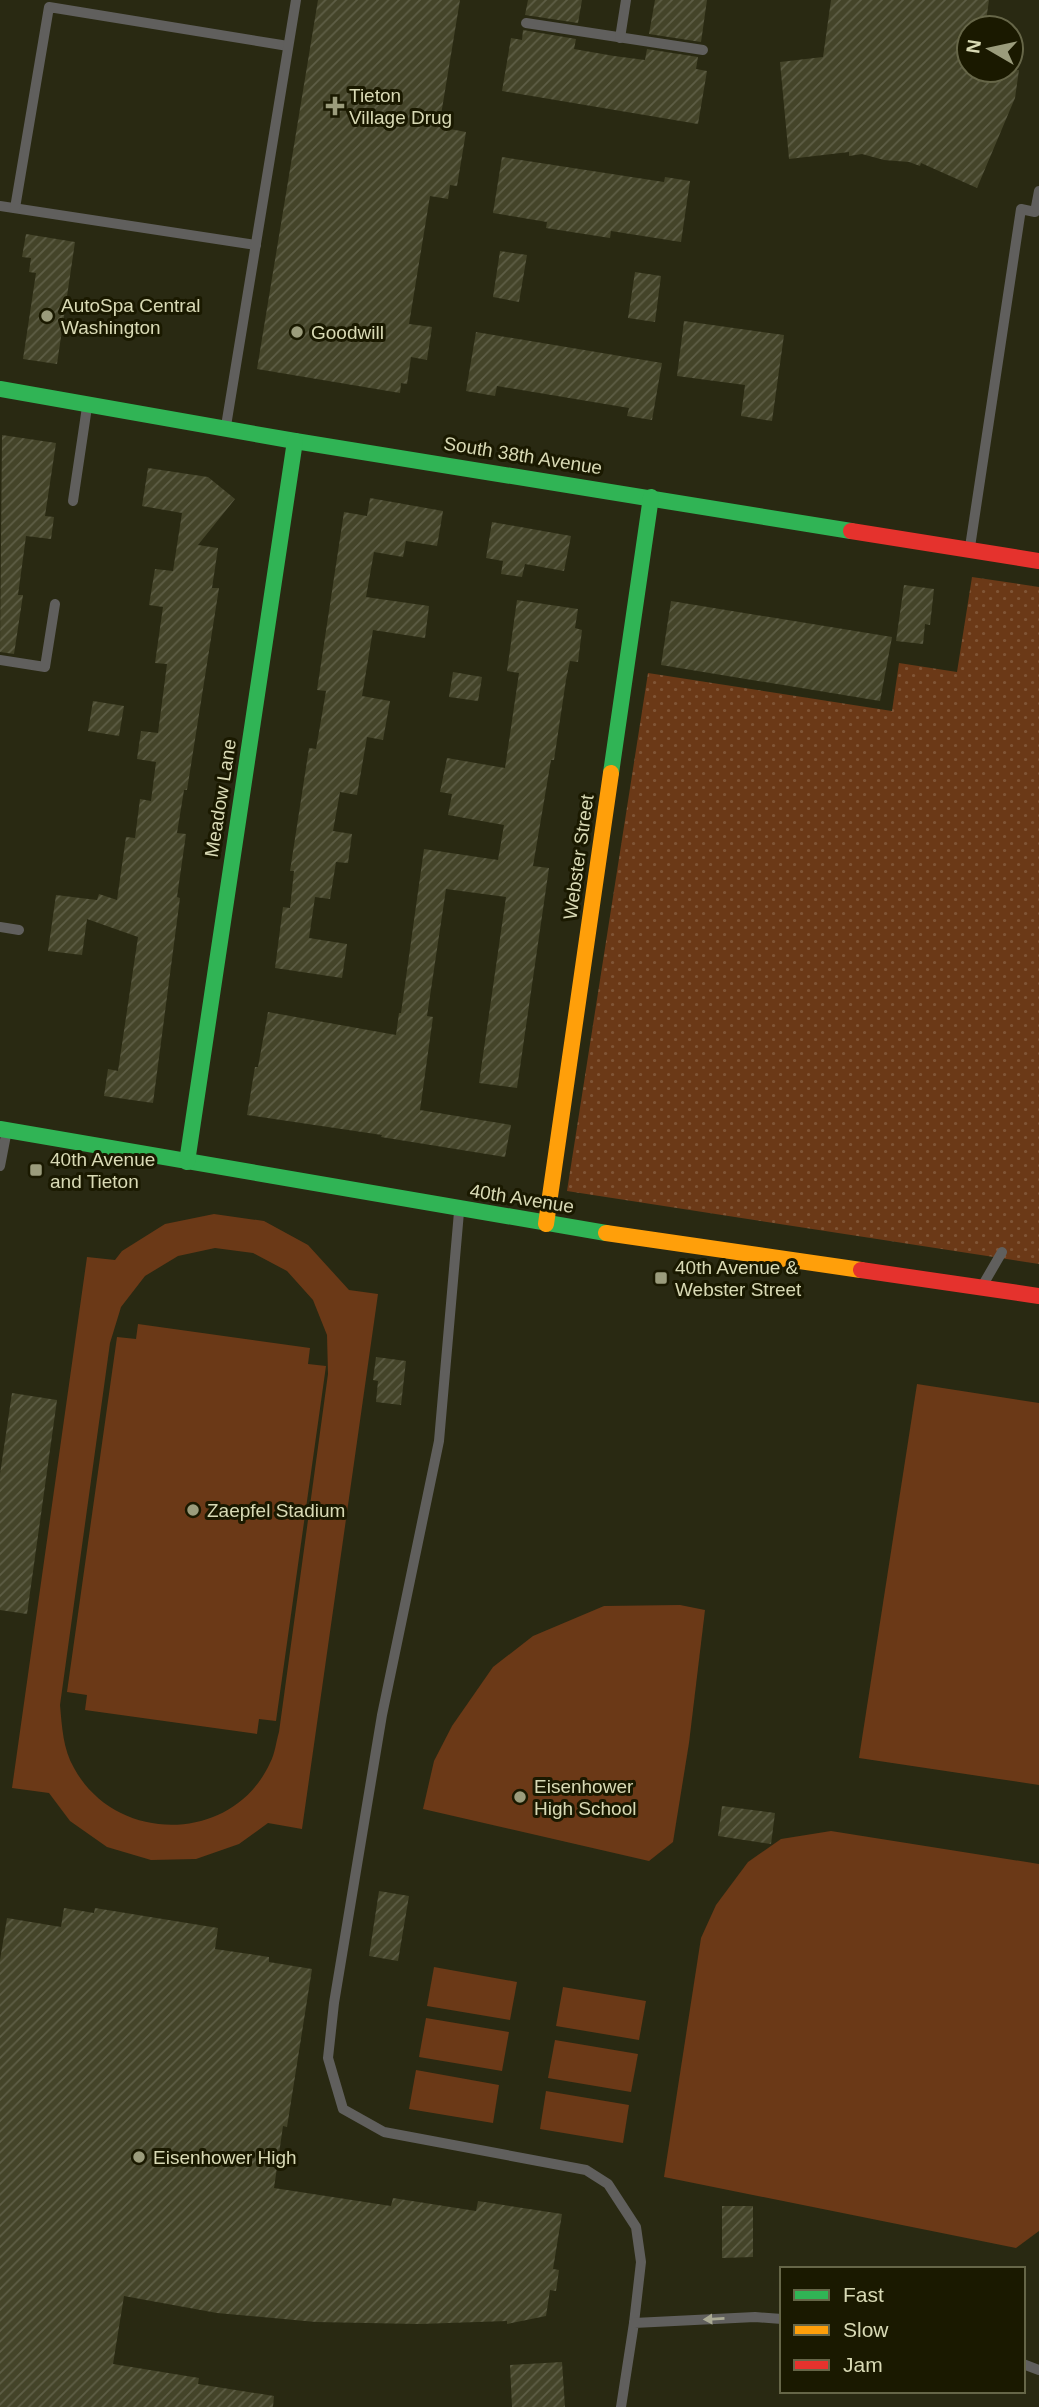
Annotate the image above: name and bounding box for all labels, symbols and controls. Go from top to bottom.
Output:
north arrow [955,14,1025,84]
text: N [962,38,985,55]
place label: Tieton Village Drug [349,85,452,128]
marker: Tieton Village Drug [327,98,343,114]
place label: AutoSpa Central Washington [61,295,200,338]
marker: AutoSpa Central Washington [39,308,55,324]
place label: Goodwill [311,322,384,343]
marker: Goodwill [289,324,305,340]
street label: South 38th Avenue [442,433,604,478]
street label: Meadow Lane [201,737,240,859]
street label: Webster Street [559,792,598,921]
place label: 40th Avenue and Tieton [50,1149,155,1192]
marker: 40th Avenue and Tieton [28,1162,44,1178]
street label: 40th Avenue [468,1180,576,1217]
place label: 40th Avenue & Webster Street [675,1257,802,1300]
marker: 40th Avenue & Webster Street [653,1270,669,1286]
place label: Zaepfel Stadium [207,1500,345,1521]
marker: Zaepfel Stadium [185,1502,201,1518]
place label: Eisenhower High School [534,1776,636,1819]
marker: Eisenhower High School [512,1789,528,1805]
place label: Eisenhower High [153,2147,297,2168]
marker: Eisenhower High [131,2149,147,2165]
legend [780,2267,1025,2393]
text: Fast [843,2283,884,2306]
one-way arrow [702,2314,724,2325]
text: Slow [843,2318,889,2341]
text: Jam [843,2353,883,2376]

